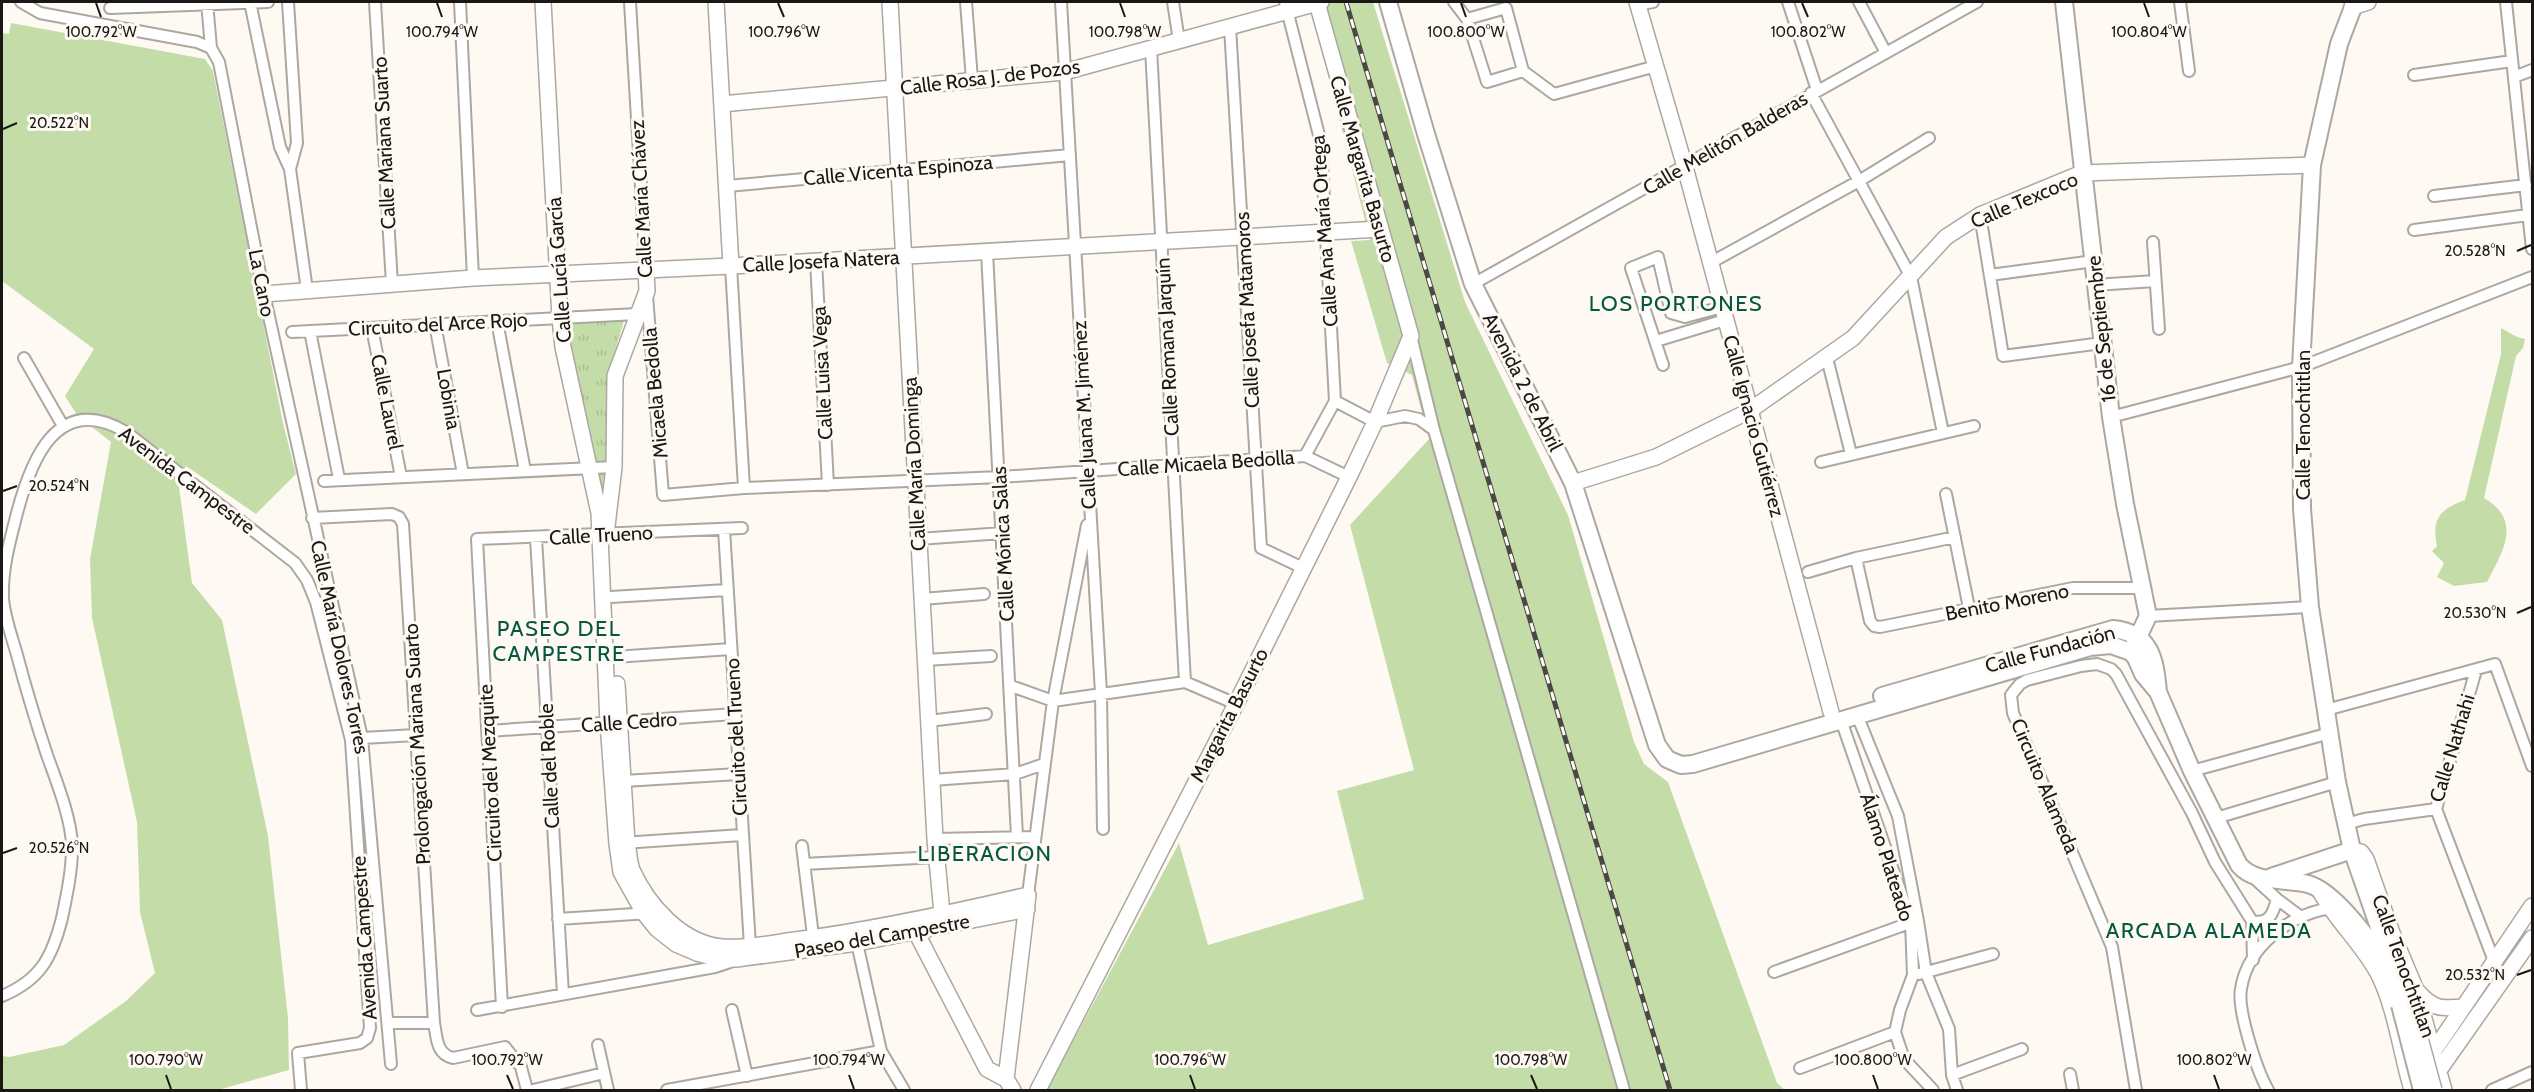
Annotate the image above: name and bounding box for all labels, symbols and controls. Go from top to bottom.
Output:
text: 100.792°W [65,23,137,41]
text: 100.794°W [406,23,479,41]
text: 100.796°W [748,23,821,41]
text: 100.798°W [1089,23,1162,41]
text: 100.800°W [1427,23,1505,41]
text: 100.802°W [1771,23,1846,41]
text: 100.804°W [2111,23,2187,41]
street label: Calle Rosa J. de Pozos [899,54,1081,100]
street label: Calle Mariana Suarto [367,56,401,230]
street label: Calle Margarita Basurto [1325,73,1401,265]
street label: Calle Melitón Balderas [1638,86,1812,200]
text: 20.522°N [29,114,89,132]
street label: Calle María Chávez [625,119,657,279]
street label: Calle Ana María Ortega [1305,134,1343,328]
street label: Calle Vicenta Espinoza [802,150,994,190]
street label: Calle Texcoco [1967,167,2081,233]
street label: Calle Lucía García [542,196,576,344]
street label: Calle Josefa Matamoros [1230,211,1264,409]
text: 20.528°N [2444,242,2506,260]
street label: Calle Josefa Natera [742,245,900,277]
street label: La Cano [244,247,280,319]
street label: 16 de Septiembre [2081,254,2121,404]
street label: Calle Romana Jarquín [1150,257,1184,437]
district label: LOS PORTONES [1589,290,1763,317]
street label: Calle Luisa Vega [806,305,837,440]
street label: Circuito del Arce Rojo [348,307,528,341]
street label: Avenida 2 de Abril [1478,309,1568,455]
street label: Calle Juana M. Jiménez [1067,320,1101,510]
street label: Micaela Bedolla [637,326,673,459]
street label: Calle Ignacio Gutiérrez [1718,332,1790,520]
street label: Calle Tenochtitlan [2291,350,2315,500]
street label: Calle Laurel [366,352,408,452]
street label: Lobinia [432,367,466,432]
street label: Calle María Dominga [897,376,931,552]
street label: Avenida Campestre [114,421,260,539]
street label: Calle Micaela Bedolla [1117,445,1296,481]
street label: Calle Mónica Salas [987,466,1019,622]
text: 20.524°N [29,477,89,495]
street label: Calle Trueno [548,520,654,550]
street label: Calle María Dolores Torres [306,538,374,756]
street label: Benito Moreno [1943,578,2071,626]
text: 20.530°N [2444,604,2506,622]
district label: PASEO DEL CAMPESTRE [492,615,626,667]
street label: Calle Fundación [1982,620,2118,678]
street label: Prolongación Mariana Suarto [399,623,435,865]
street label: Margarita Basurto [1185,644,1273,786]
street label: Circuito del Trueno [720,658,752,816]
street label: Circuito del Mezquite [473,684,507,862]
street label: Calle Nathahi [2424,691,2480,805]
street label: Calle del Roble [534,703,564,829]
street label: Calle Cedro [580,707,678,737]
street label: Circuito Alameda [2006,715,2084,857]
street label: Álamo Plateado [1855,790,1919,924]
text: 20.526°N [29,839,89,857]
district label: LIBERACION [917,840,1053,867]
street label: Avenida Campestre [346,855,382,1021]
street label: Calle Tenochtitlan [2367,891,2441,1041]
street label: Paseo del Campestre [793,909,971,963]
district label: ARCADA ALAMEDA [2106,917,2312,944]
text: 20.532°N [2445,966,2505,984]
text: 100.790°W [129,1051,204,1069]
text: 100.792°W [471,1051,543,1069]
text: 100.794°W [813,1051,886,1069]
text: 100.796°W [1154,1051,1227,1069]
text: 100.798°W [1495,1051,1568,1069]
text: 100.800°W [1834,1051,1912,1069]
text: 100.802°W [2177,1051,2252,1069]

